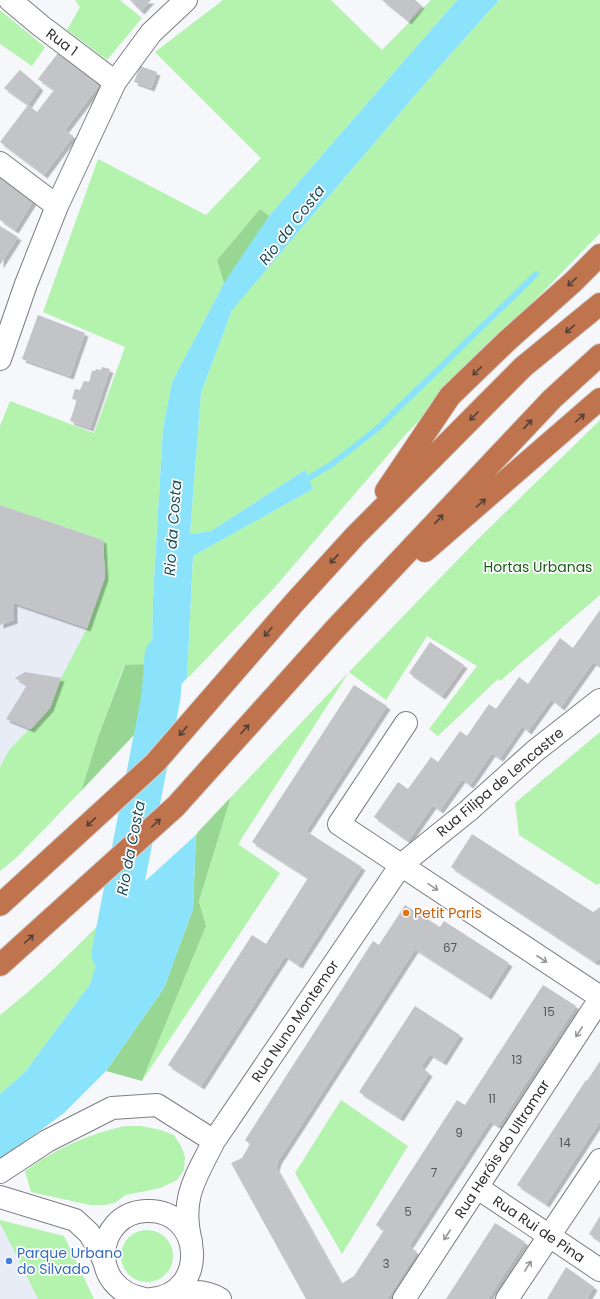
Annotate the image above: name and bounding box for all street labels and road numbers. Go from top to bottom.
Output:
street label: Rua 1 [42,23,82,61]
street label: Rua Filipa de Lencastre [432,723,568,841]
street label: Rua Nuno Montemor [247,956,343,1086]
street label: Rua Heróis do Ultramar [450,1076,554,1222]
street label: Rua Rui de Pina [489,1191,589,1267]

